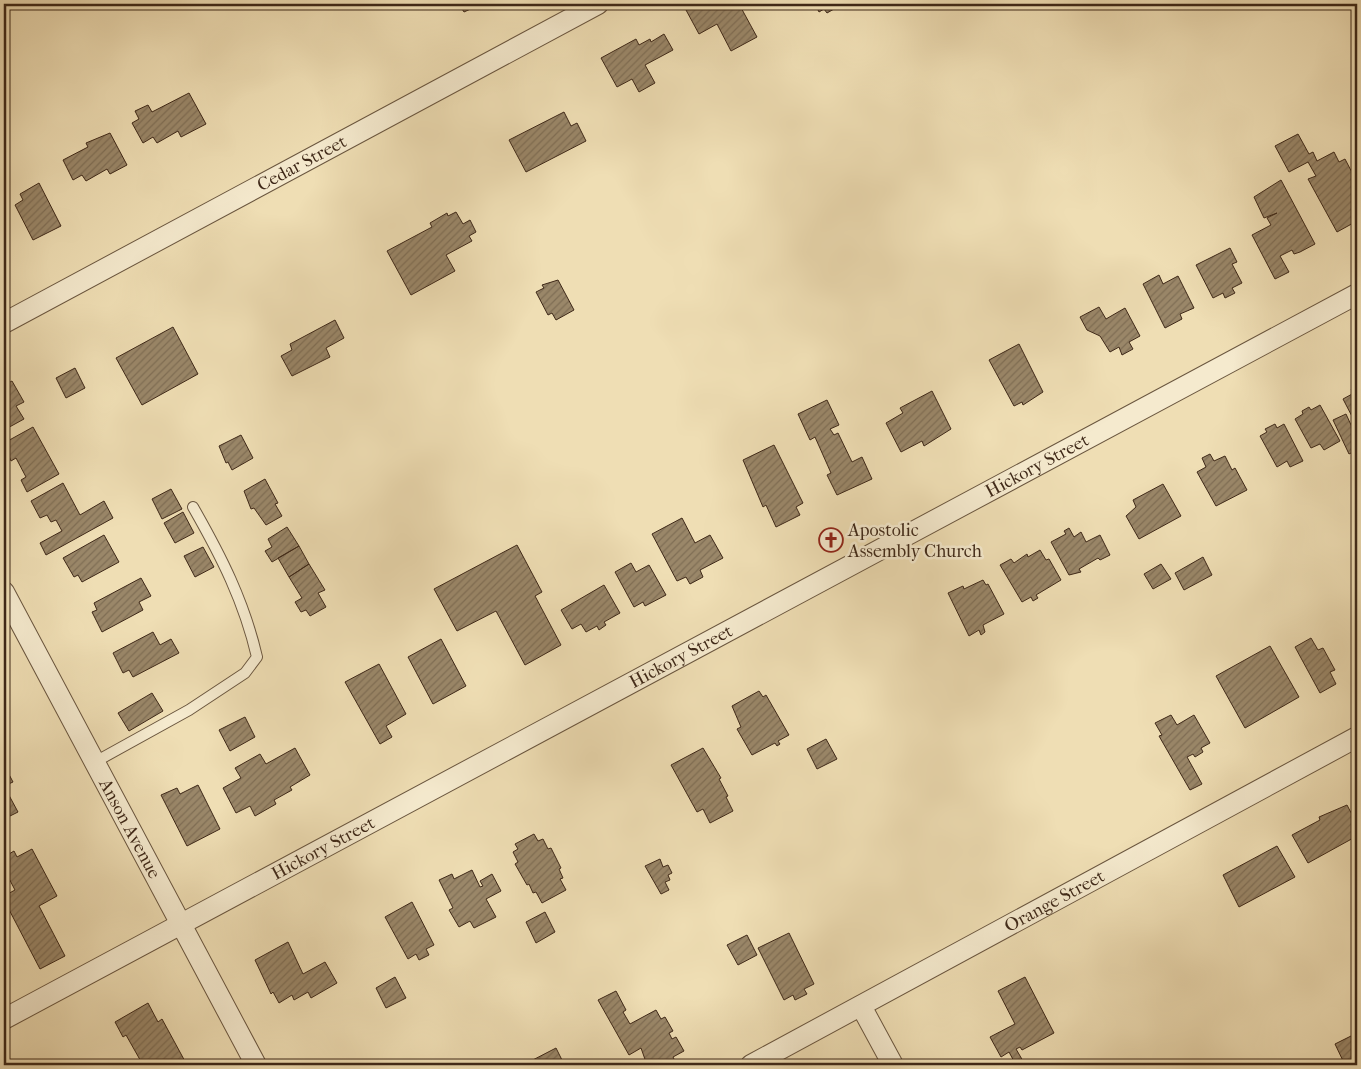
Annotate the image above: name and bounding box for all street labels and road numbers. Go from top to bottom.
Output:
street label: Cedar Street [254,131,351,196]
street label: Hickory Street [982,429,1093,502]
street label: Hickory Street [626,620,737,693]
street label: Anson Avenue [94,774,165,882]
street label: Hickory Street [268,812,379,885]
street label: Orange Street [1001,865,1109,937]

